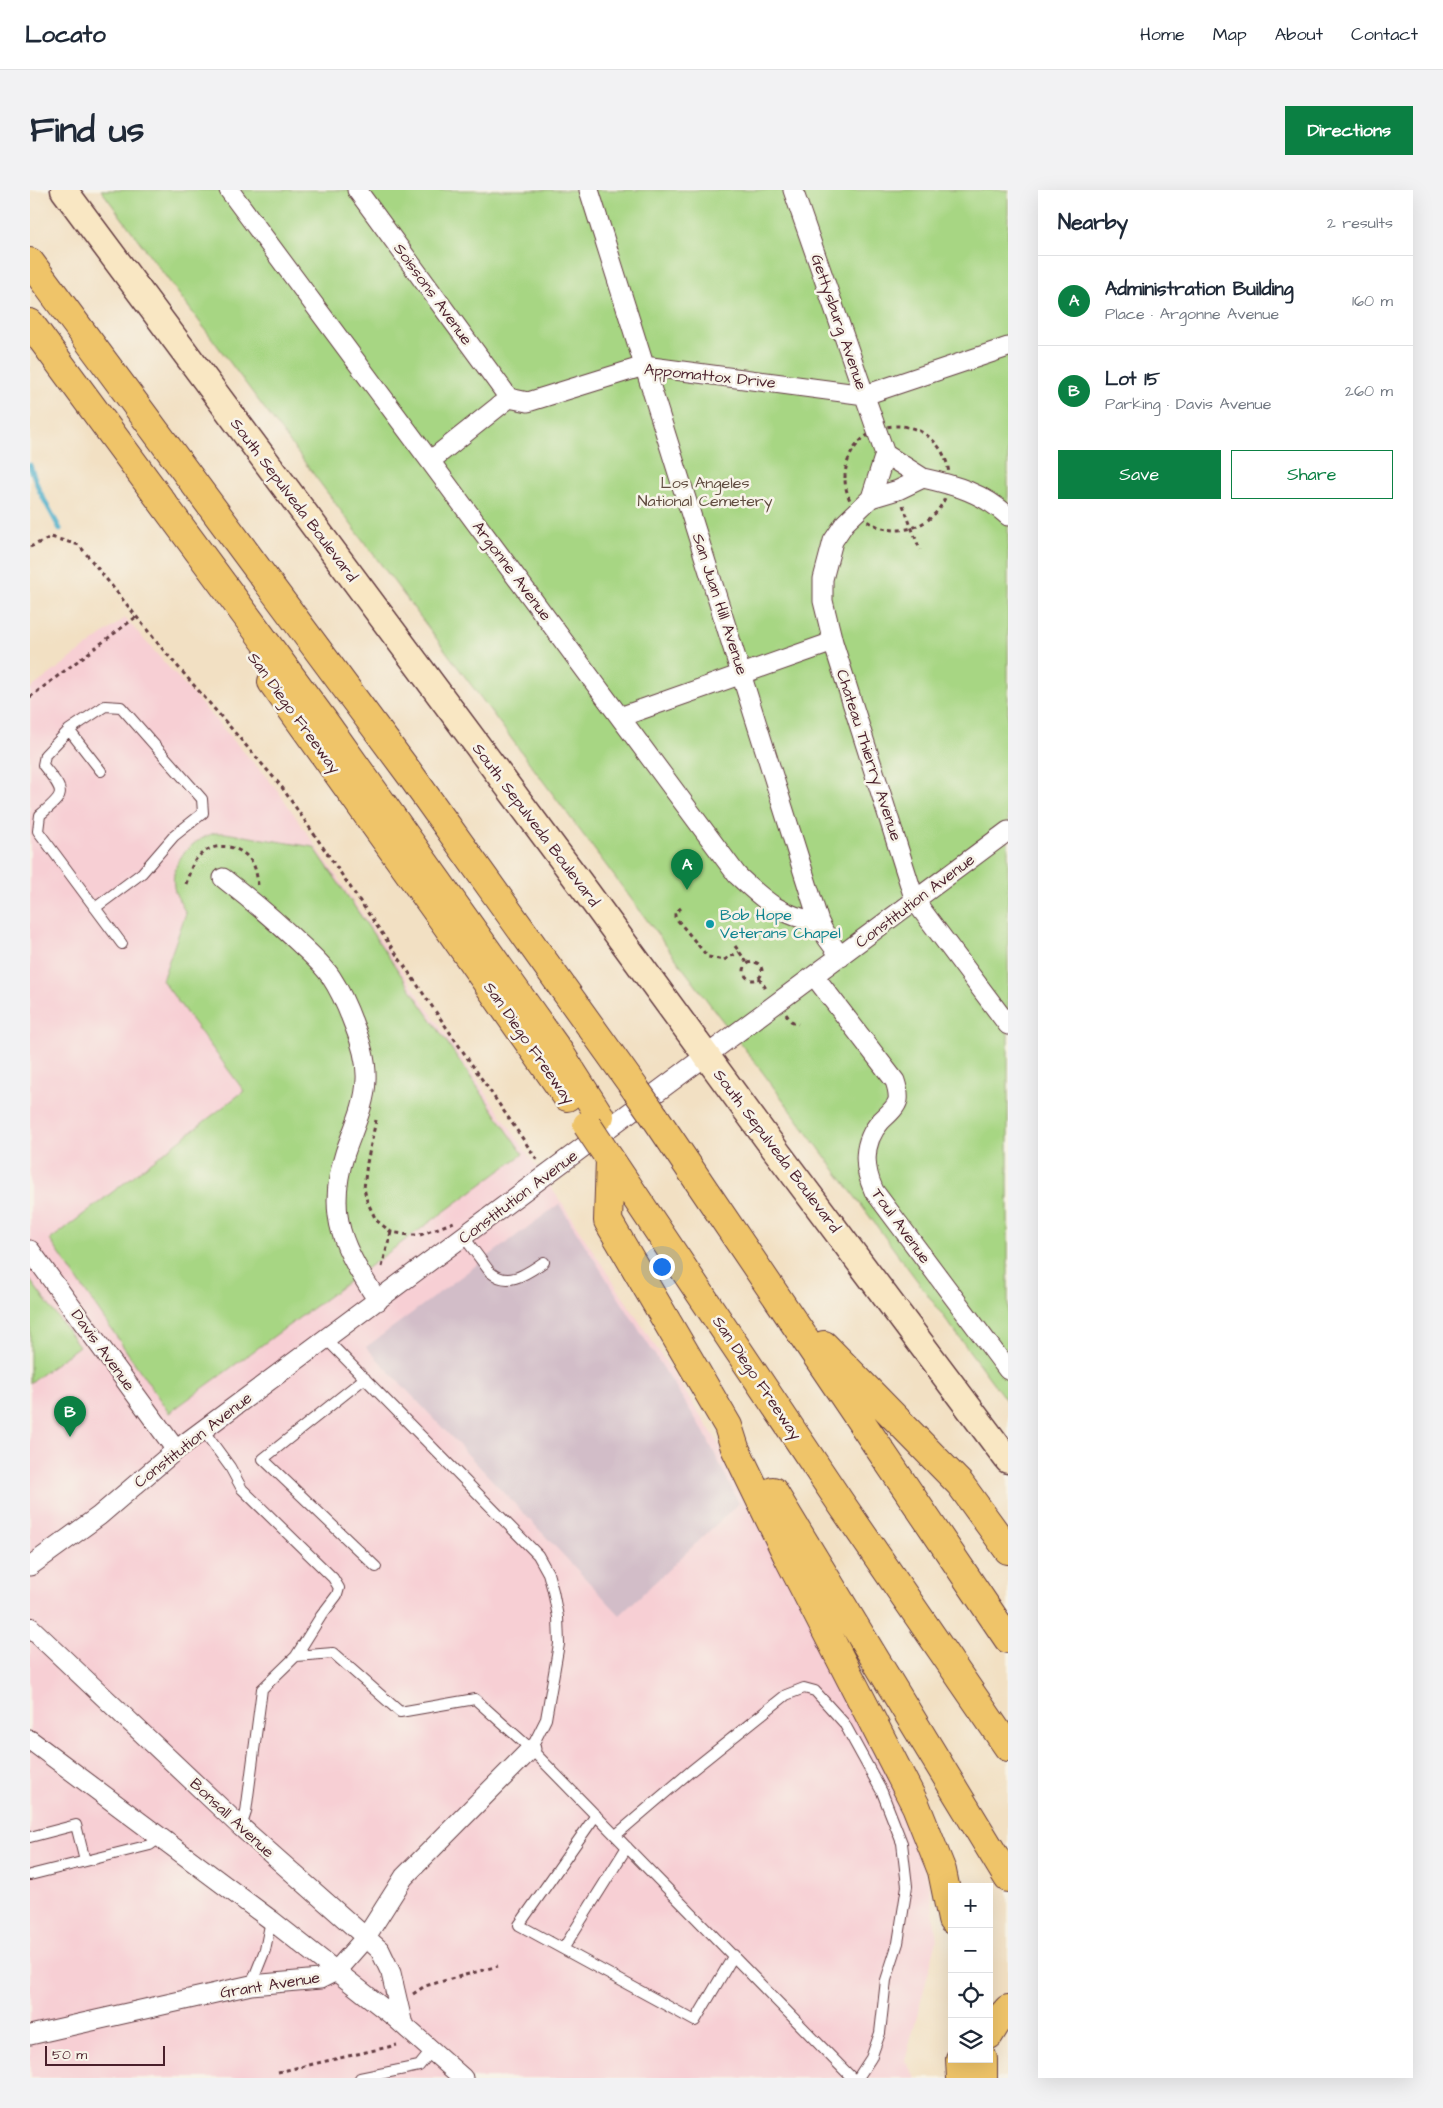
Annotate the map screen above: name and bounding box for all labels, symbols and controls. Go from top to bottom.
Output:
text: Locato [25,18,106,52]
text: Home [1140,22,1185,47]
text: Map [1213,22,1247,47]
text: About [1275,22,1323,47]
text: Contact [1351,22,1418,47]
text: Find us [30,106,144,155]
button: Directions [1285,106,1413,155]
text: Nearby [1058,208,1128,237]
text: 2 results [1327,212,1393,234]
street label: Soissons Avenue [388,239,478,350]
street label: Gettysburg Avenue [805,251,873,393]
text: Administration Building [1105,276,1294,303]
text: A [1069,290,1079,312]
text: 160 m [1352,290,1393,312]
text: Place · Argonne Avenue [1105,303,1279,325]
street label: Appomattox Drive [643,358,777,394]
text: Lot 15 [1105,366,1160,393]
text: B [1068,380,1080,402]
text: 260 m [1345,380,1393,402]
text: Parking · Davis Avenue [1105,393,1271,415]
street label: South Sepulveda Boulevard [225,414,363,586]
button: Save [1058,450,1221,499]
button: Share [1231,450,1393,499]
park label: Los Angeles National Cemetery [638,472,773,513]
street label: Argonne Avenue [466,517,557,626]
street label: San Juan Hill Avenue [687,530,753,678]
street label: San Diego Freeway [242,648,346,779]
street label: Chateau Thierry Avenue [830,666,907,844]
street label: South Sepulveda Boulevard [467,739,605,911]
pin: A [671,849,703,890]
street label: Constitution Avenue [851,849,979,953]
place label: Bob Hope Veterans Chapel [720,904,841,944]
marker: Bob Hope Veterans Chapel [704,918,716,930]
street label: San Diego Freeway [478,977,580,1109]
street label: South Sepulveda Boulevard [708,1065,846,1237]
street label: Constitution Avenue [454,1145,582,1249]
street label: Toul Avenue [866,1184,936,1268]
your location [649,1254,675,1280]
street label: Davis Avenue [66,1305,140,1395]
street label: San Diego Freeway [707,1312,807,1445]
street label: Constitution Avenue [129,1387,257,1493]
pin: B [54,1396,86,1437]
street label: Bonsall Avenue [185,1773,279,1863]
map controls [948,1883,993,2063]
button: + [948,1883,993,1928]
button: − [948,1928,993,1973]
street label: Grant Avenue [218,1966,322,2004]
button: locate [948,1973,993,2018]
button: layers [948,2018,993,2063]
scale bar [45,2043,165,2066]
text: 50 m [52,2045,87,2065]

